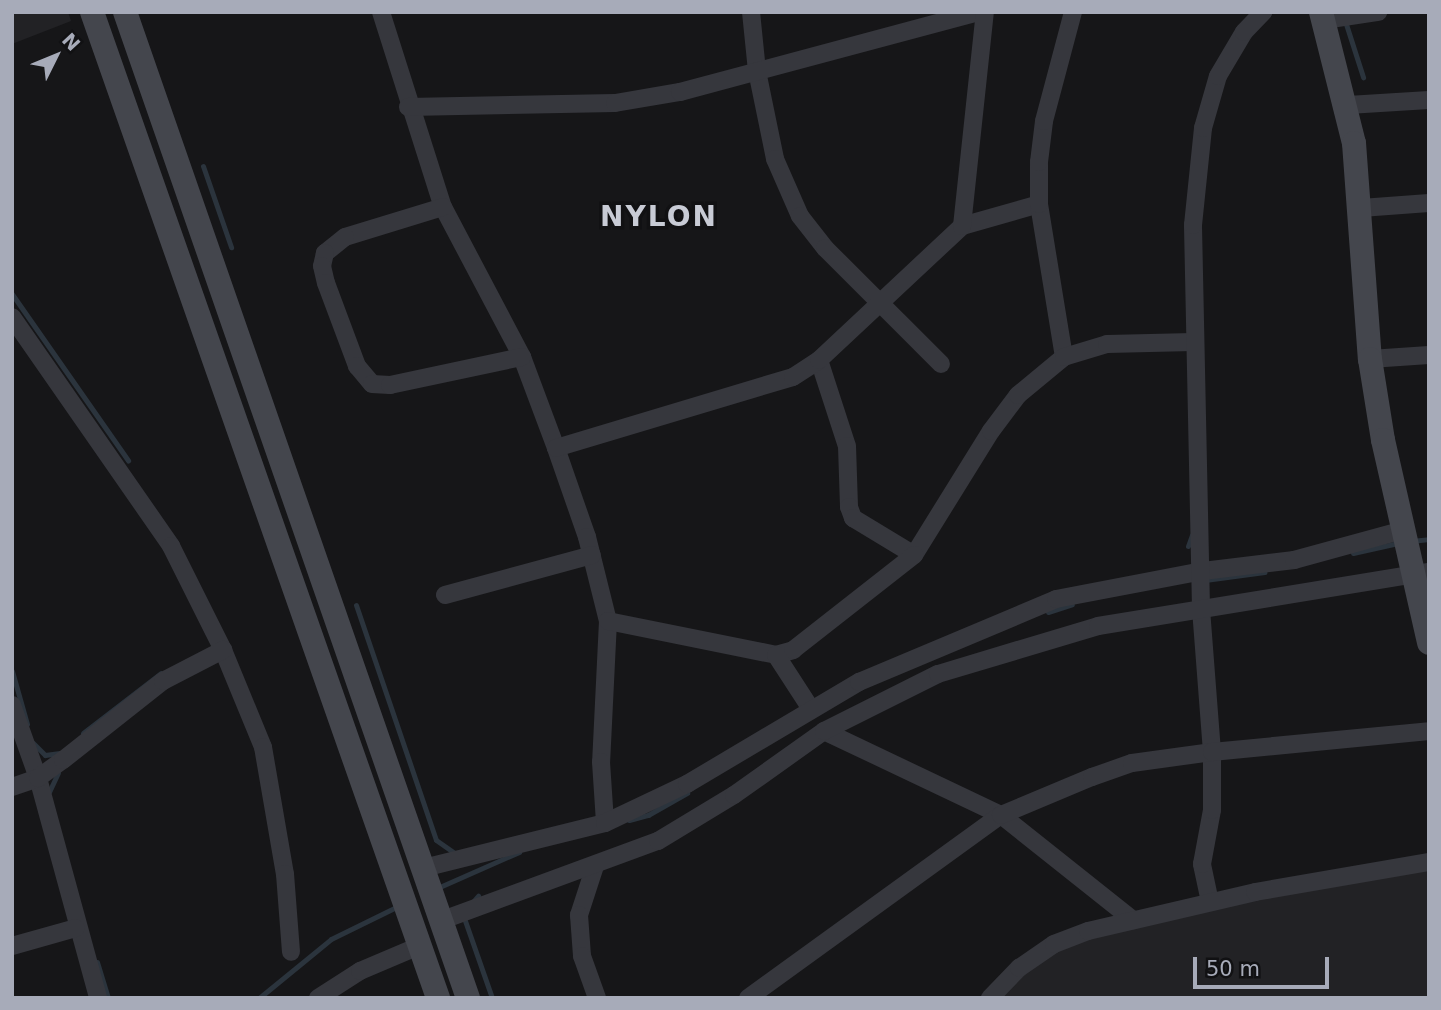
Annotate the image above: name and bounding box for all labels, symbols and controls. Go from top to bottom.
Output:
north arrow [21,21,91,91]
text: N [58,28,85,55]
district label: NYLON [601,200,717,234]
scale bar [1196,944,1332,988]
text: 50 m [1206,957,1260,981]

